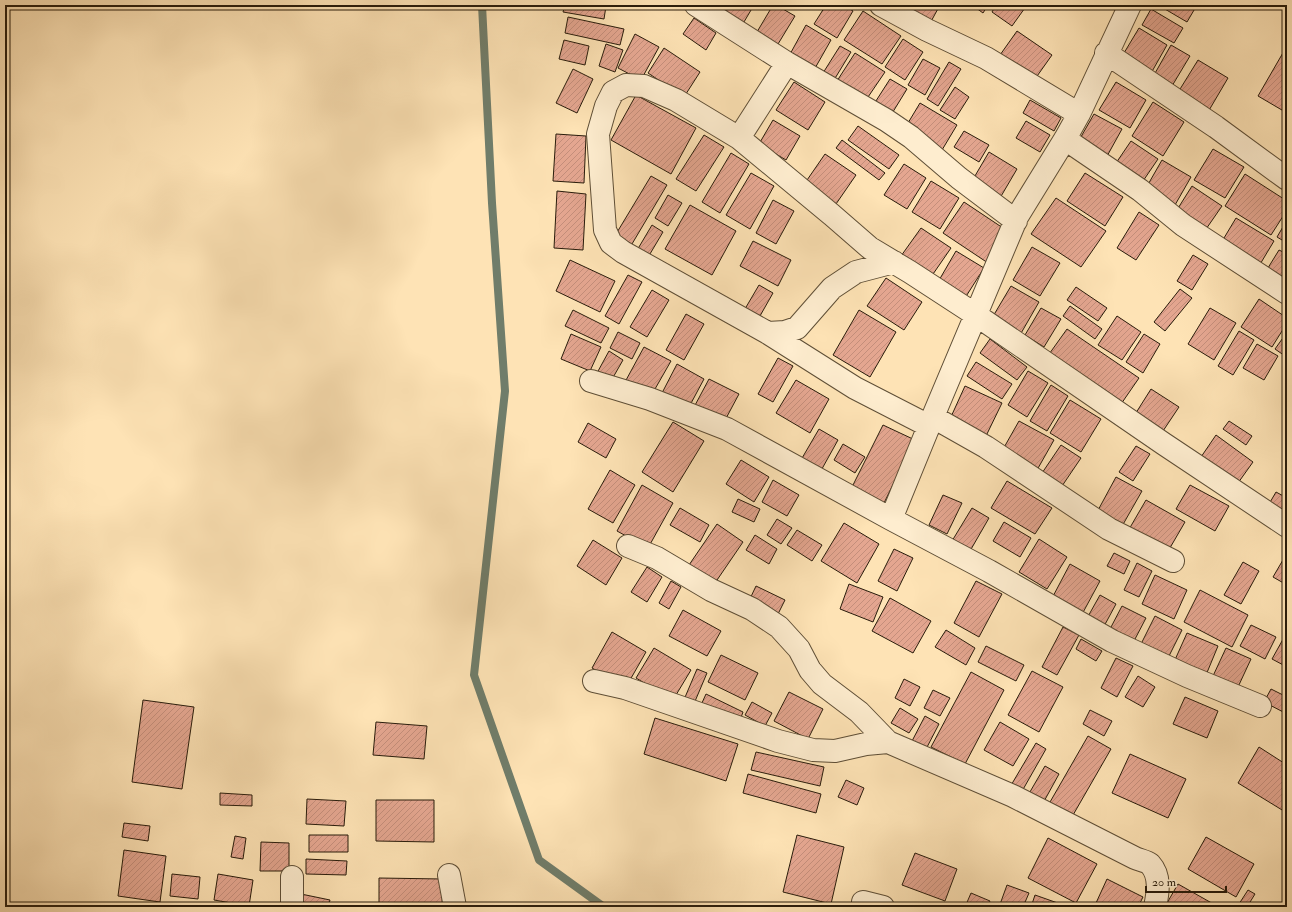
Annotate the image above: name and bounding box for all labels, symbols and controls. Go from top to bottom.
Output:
scale bar [1146,868,1226,894]
text: 20 m [1152,875,1177,890]

